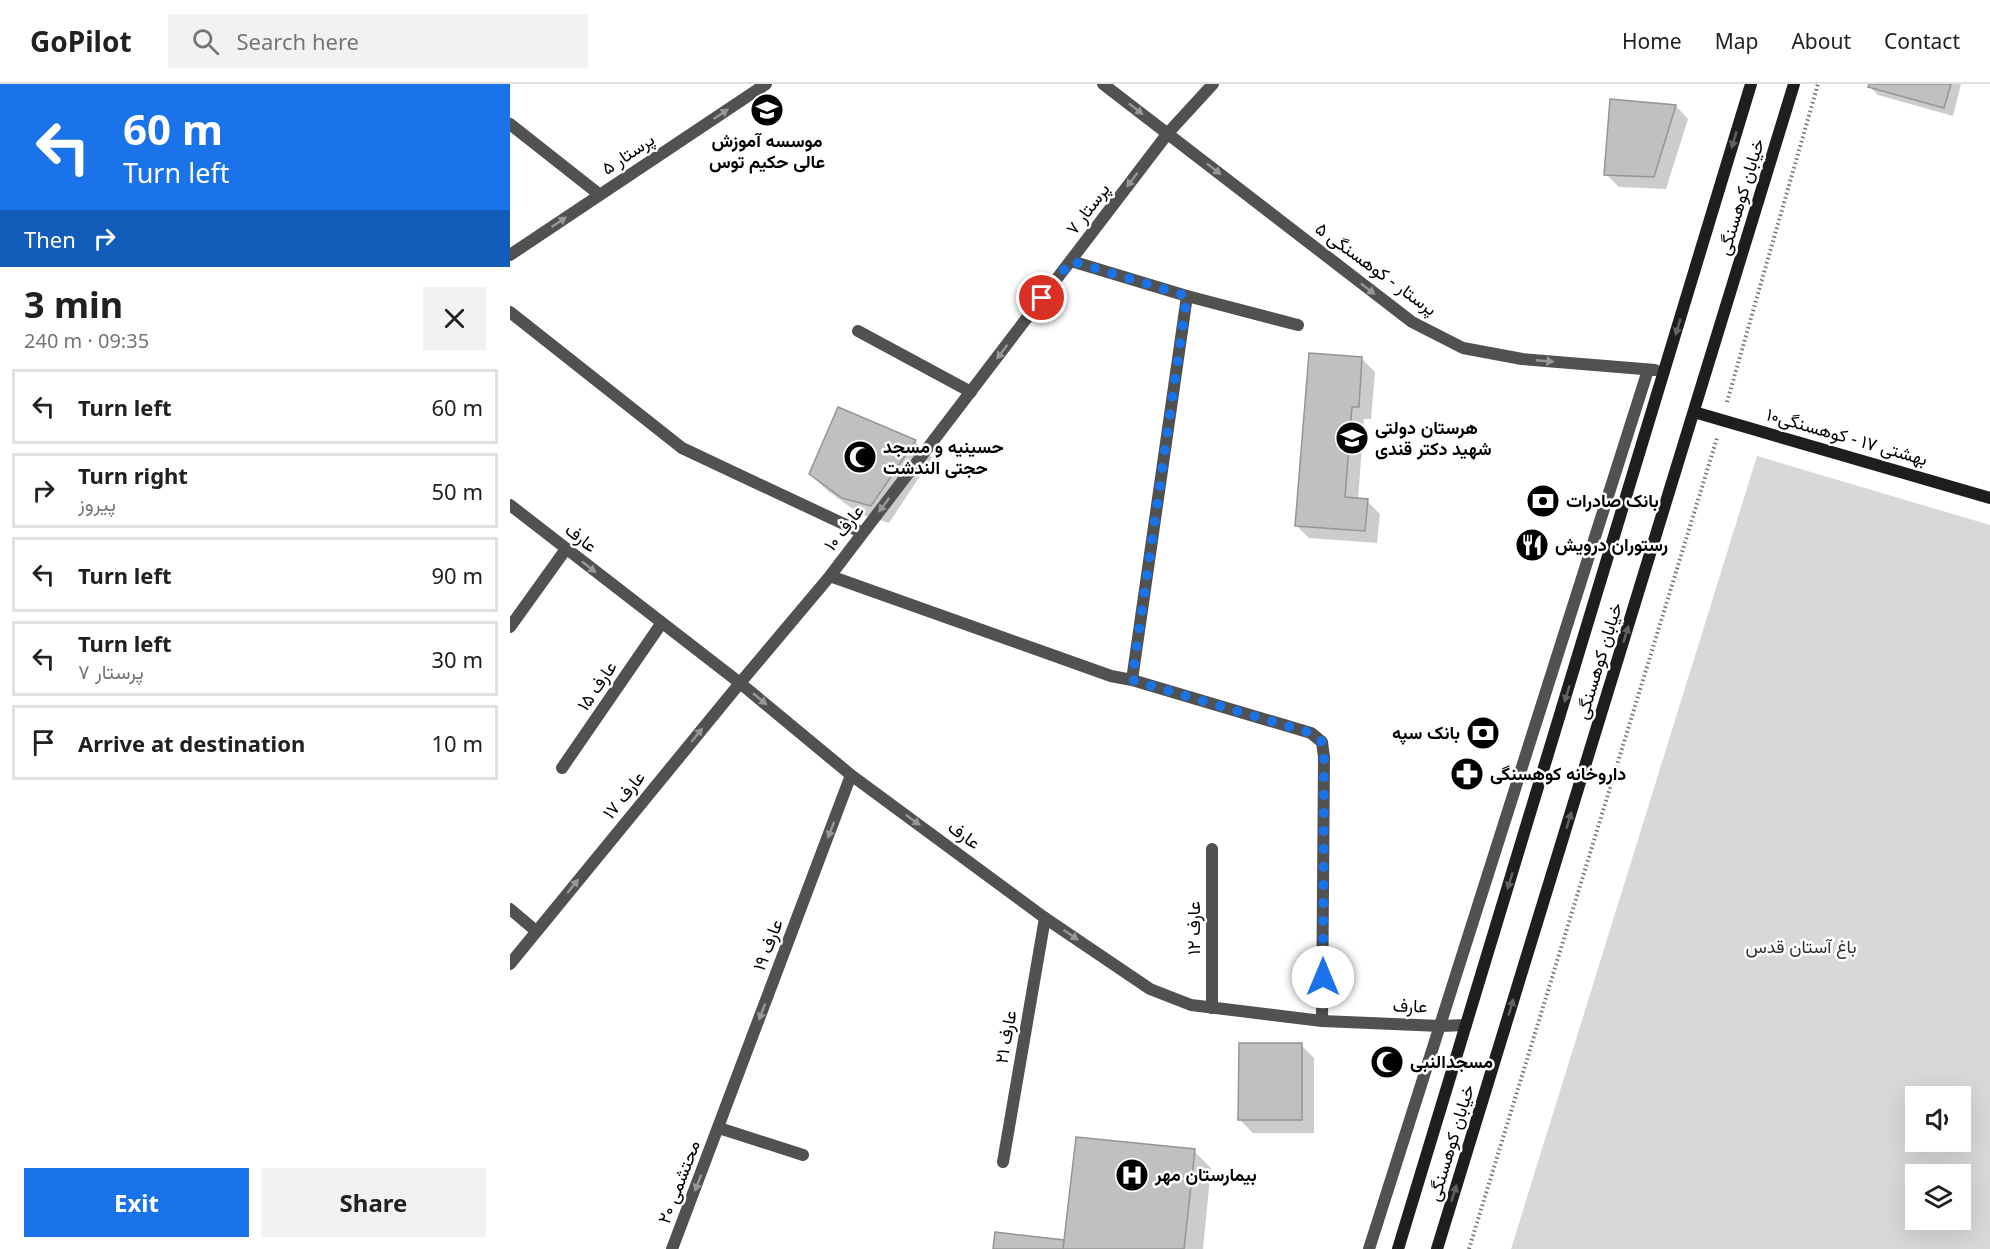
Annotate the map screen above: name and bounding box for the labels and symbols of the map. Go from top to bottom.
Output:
school or university icon: موسسه آموزش عالی حکیم توس [749,92,785,128]
one-way arrow [1128,102,1143,114]
one-way arrow [713,109,729,120]
street label: پرستار ۵ [596,127,659,180]
place label: موسسه آموزش عالی حکیم توس [709,128,825,174]
one-way arrow [1729,131,1739,149]
street label: خیابان کوهسنگی [1711,135,1769,258]
one-way arrow [1206,163,1222,176]
one-way arrow [1126,172,1139,188]
street label: پرستار ۷ [1060,178,1115,240]
one-way arrow [550,216,566,228]
street label: پرستار - کوهسنگی ۵ [1310,216,1442,321]
pin [1016,272,1067,323]
one-way arrow [1361,282,1376,294]
one-way arrow [1673,318,1682,336]
one-way arrow [995,344,1008,360]
one-way arrow [1535,356,1554,366]
street label: بهشتی ۱۷ - کوهسنگی۱۰ [1764,402,1931,471]
place label: هرستان دولتی شهید دکتر قندی [1375,415,1492,460]
school or university icon: هرستان دولتی شهید دکتر قندی [1334,420,1370,456]
place label: حسینیه و مسجد حجتی الندشت [883,434,1004,479]
mosque icon: حسینیه و مسجد حجتی الندشت [842,439,878,475]
bank icon: بانک صادرات [1525,483,1561,519]
place label: بانک صادرات [1566,488,1659,512]
one-way arrow [878,497,891,513]
street label: عارف ۱۰ [818,499,869,555]
street label: عارف [561,517,603,557]
restaurant icon: رستوران درویش [1514,527,1550,563]
place label: رستوران درویش [1555,532,1668,556]
one-way arrow [581,561,597,574]
street label: خیابان کوهسنگی [1569,599,1627,722]
one-way arrow [1622,625,1631,643]
street label: عارف ۱۵ [571,656,622,715]
one-way arrow [1562,685,1571,703]
one-way arrow [752,693,768,706]
bank icon: بانک سپه [1465,715,1501,751]
place label: بانک سپه [1392,720,1460,745]
one-way arrow [690,727,703,743]
pharmacy icon: داروخانه کوهسنگی [1449,756,1485,792]
place label: داروخانه کوهسنگی [1490,761,1626,785]
street label: عارف ۱۷ [597,765,650,823]
one-way arrow [1565,811,1574,829]
one-way arrow [905,814,920,826]
street label: عارف [944,814,986,854]
one-way arrow [825,821,835,839]
one-way arrow [1505,872,1514,890]
one-way arrow [566,879,579,894]
street label: عارف ۱۲ [1181,901,1205,955]
street label: عارف ۱۹ [746,916,788,974]
one-way arrow [1062,929,1078,941]
park label: باغ آستان قدس [1746,934,1856,959]
position arrow [1291,945,1355,1009]
street label: عارف [1392,992,1428,1018]
one-way arrow [1507,998,1516,1016]
one-way arrow [757,1004,767,1022]
street label: عارف ۲۱ [989,1008,1022,1065]
mosque icon: مسجدالنبی [1369,1044,1405,1080]
place label: مسجدالنبی [1410,1049,1493,1073]
street label: خیابان کوهسنگی [1421,1081,1479,1204]
street label: محتشمی ۲۰ [651,1137,705,1227]
hospital icon: بیمارستان مهر [1114,1157,1150,1193]
place label: بیمارستان مهر [1154,1162,1257,1186]
one-way arrow [693,1174,702,1192]
one-way arrow [1450,1184,1459,1202]

